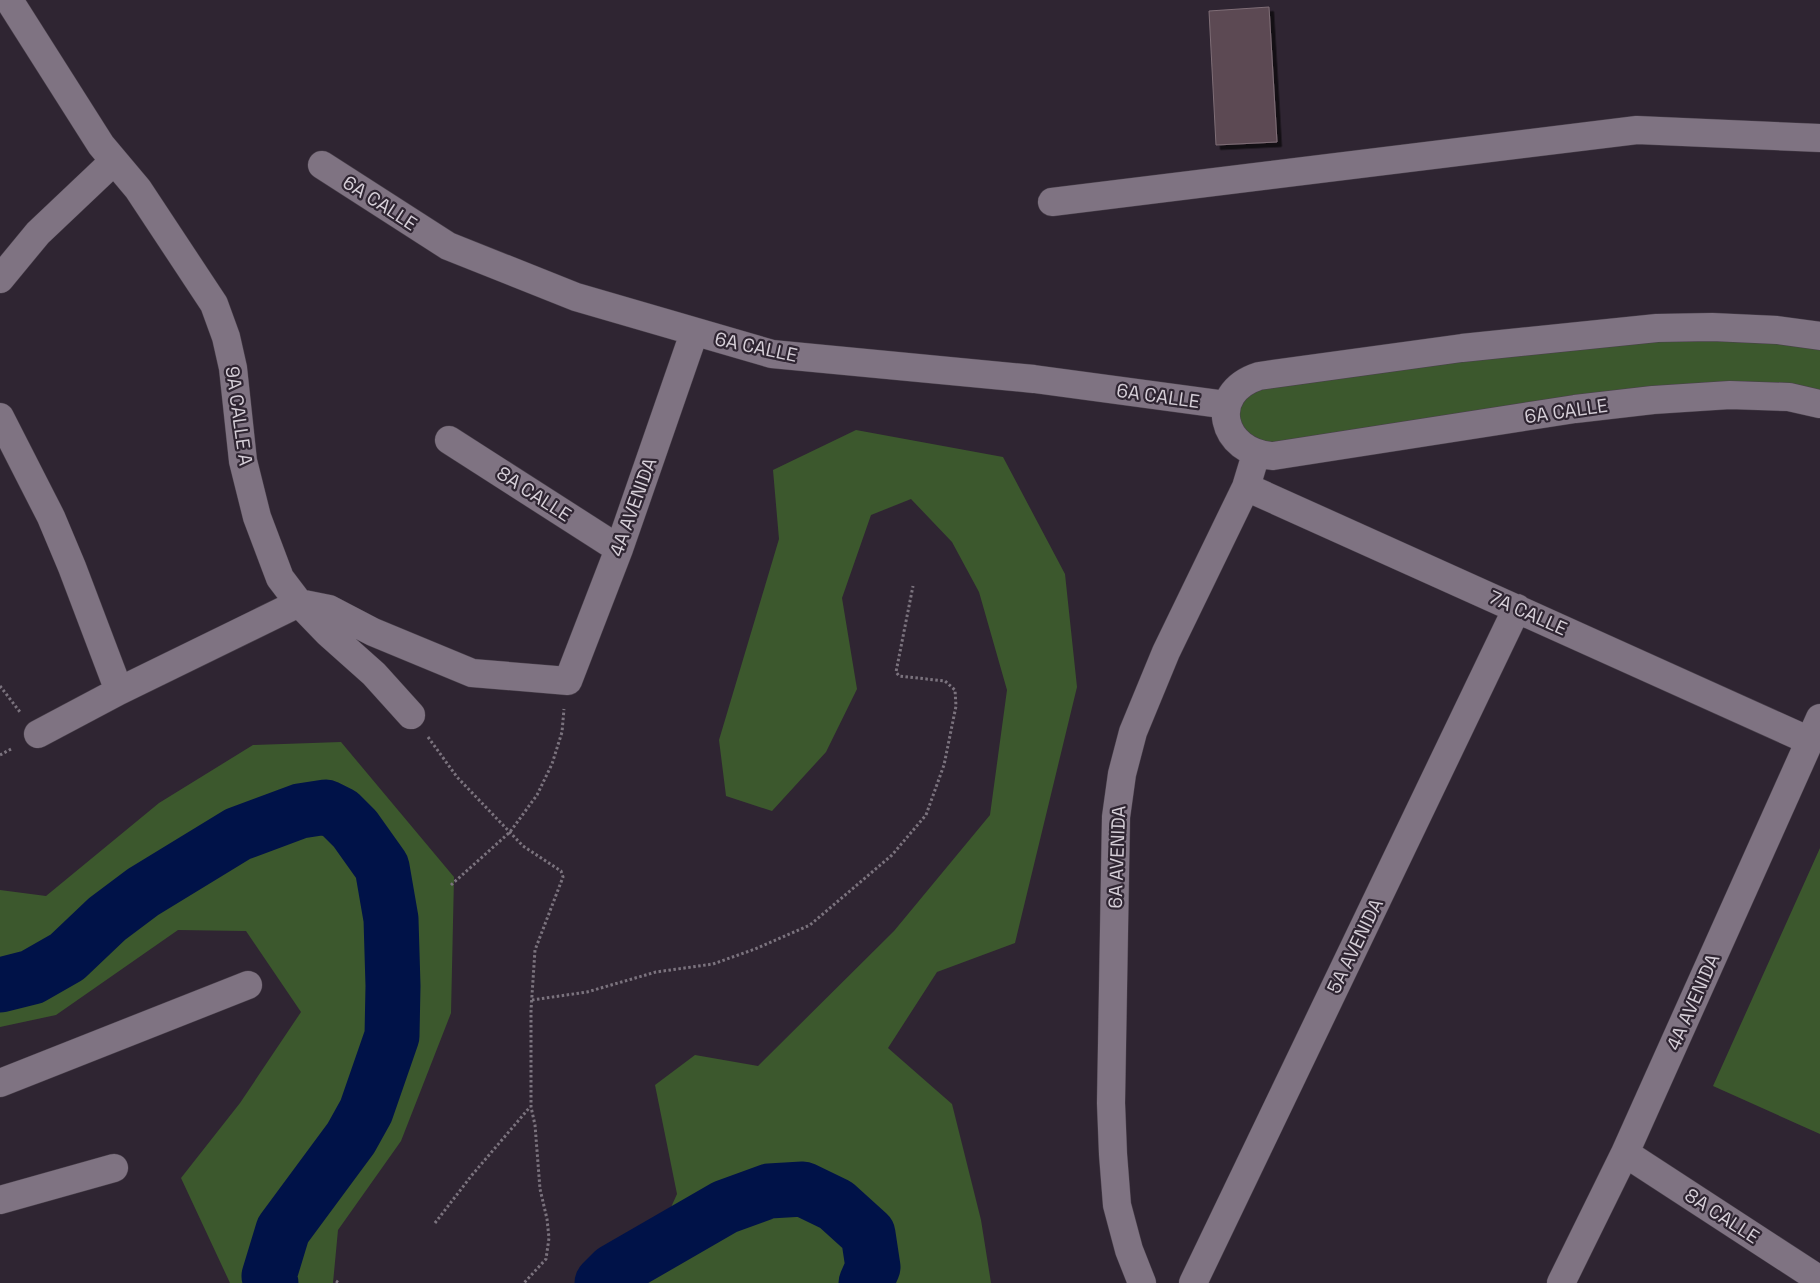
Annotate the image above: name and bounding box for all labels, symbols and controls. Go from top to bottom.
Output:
street label: 6A CALLE [338,170,422,236]
street label: 6A CALLE [712,326,800,368]
street label: 9A CALLE A [220,365,258,467]
street label: 6A CALLE [1115,378,1201,414]
street label: 6A CALLE [1523,393,1609,429]
street label: 4A AVENIDA [604,454,662,560]
street label: 8A CALLE [492,461,576,527]
street label: 7A CALLE [1485,585,1571,641]
street label: 6A AVENIDA [1103,805,1131,909]
street label: 5A AVENIDA [1321,894,1389,998]
street label: 4A AVENIDA [1661,950,1725,1054]
street label: 8A CALLE [1680,1183,1764,1249]

